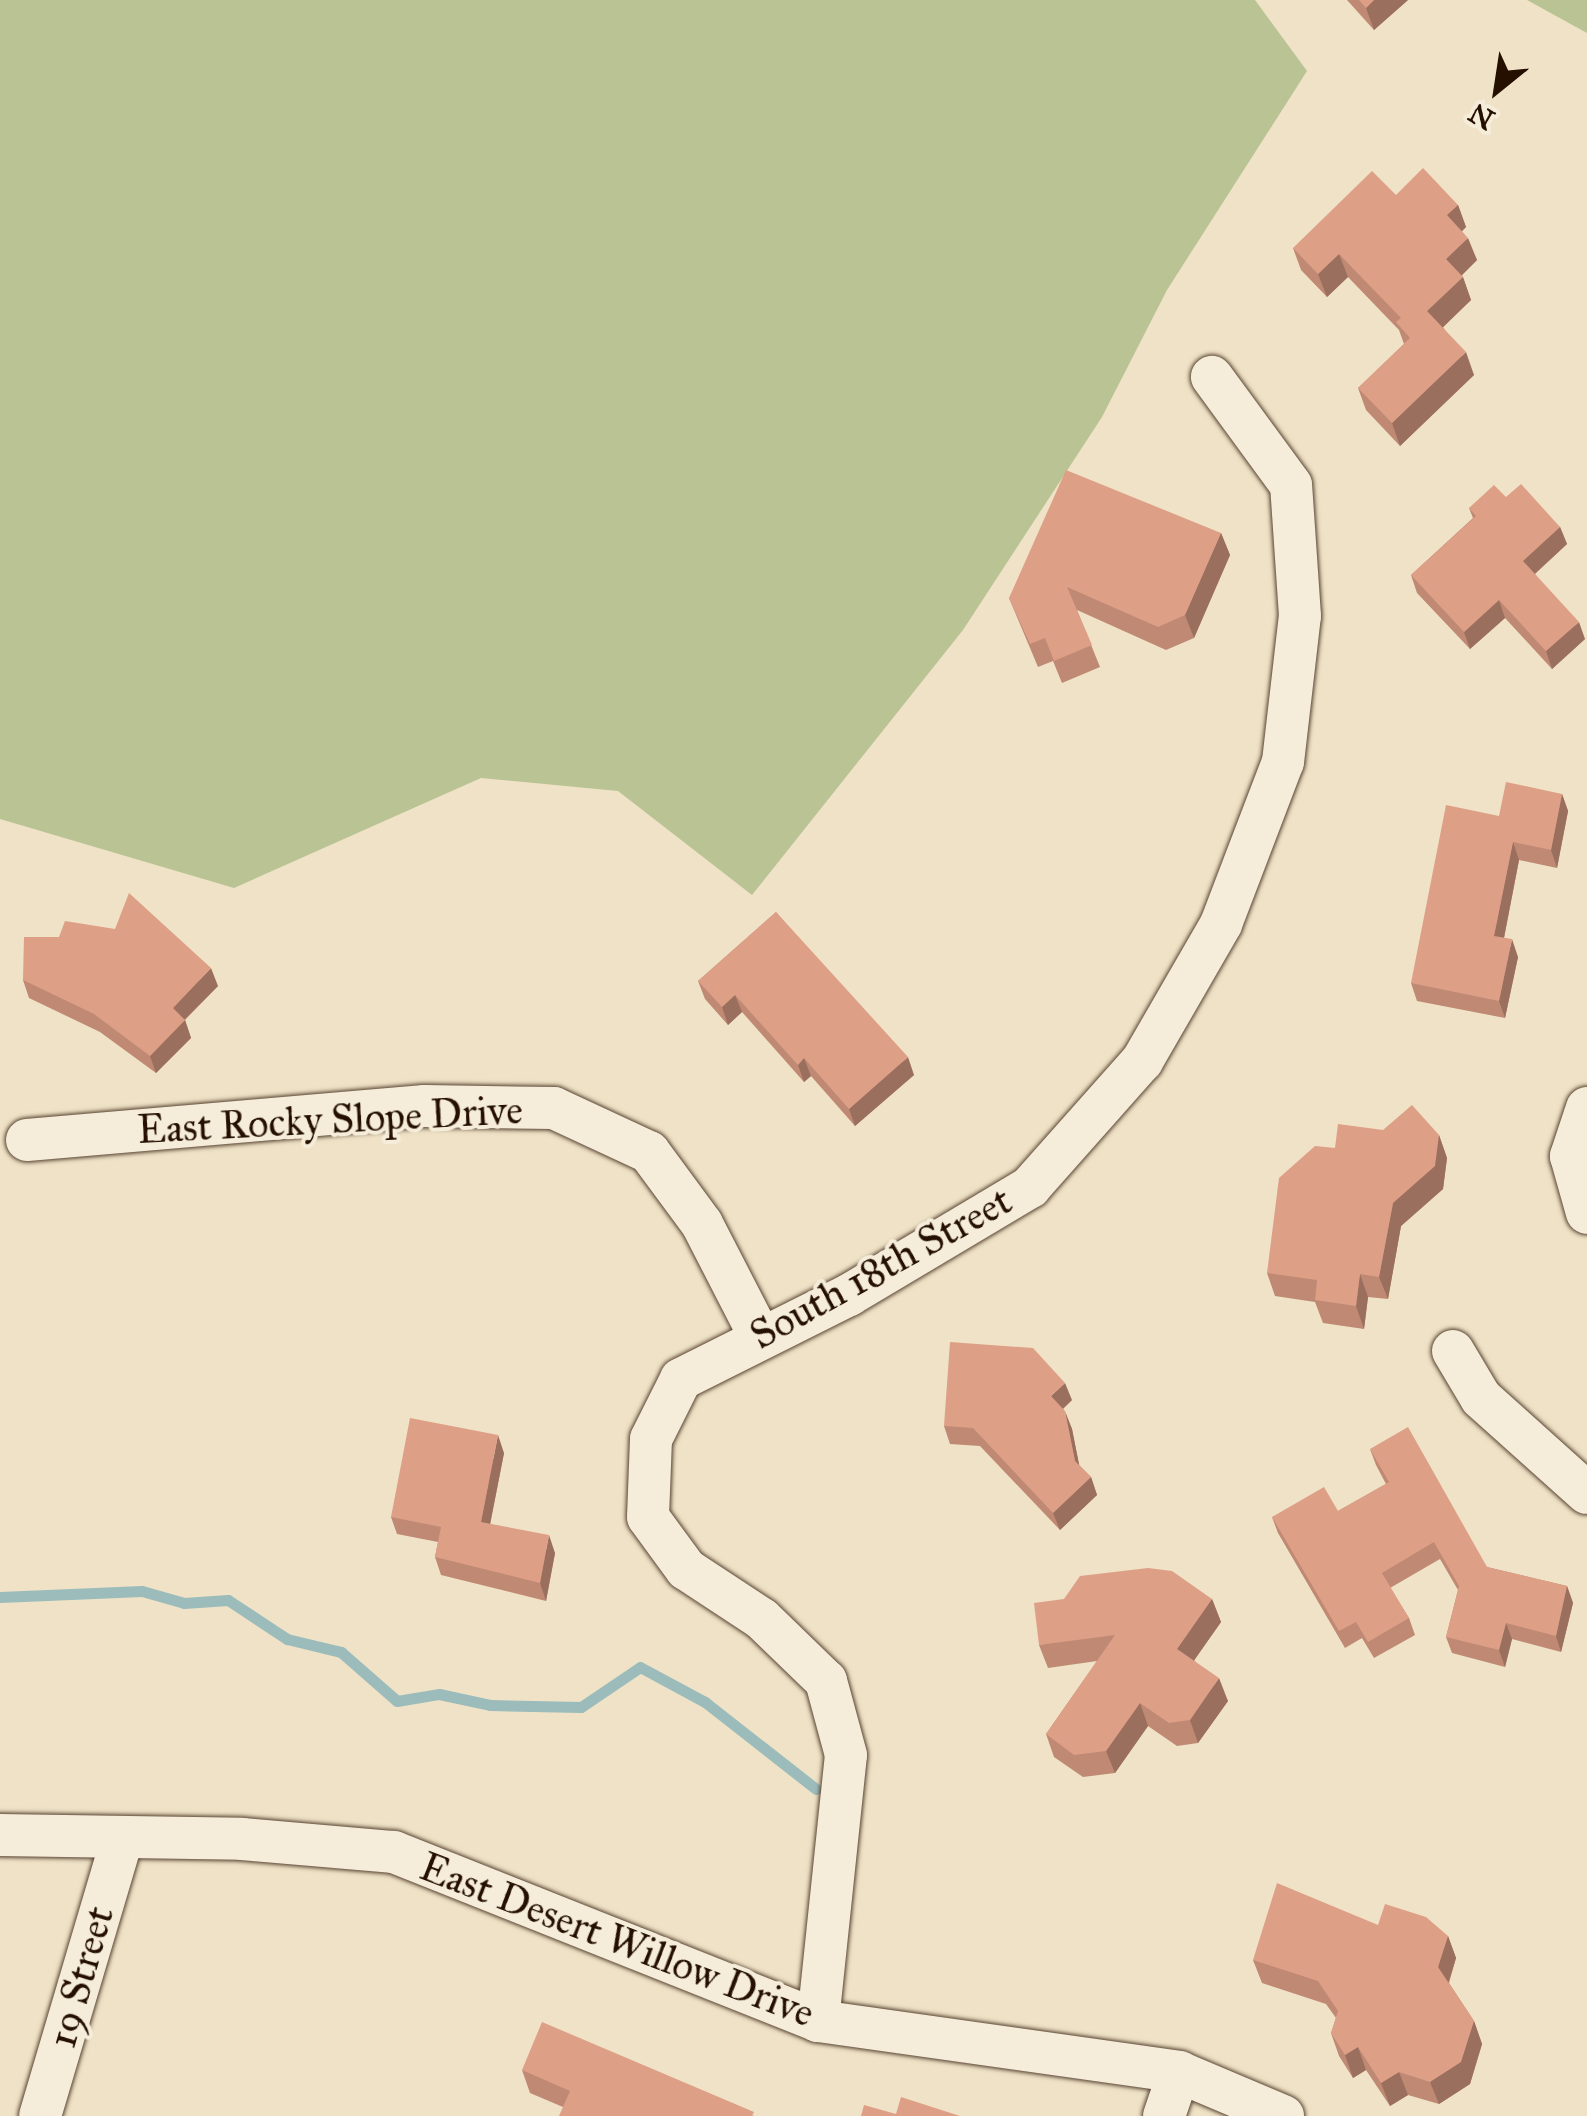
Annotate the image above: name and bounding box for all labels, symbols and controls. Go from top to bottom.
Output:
north arrow [1447,40,1547,140]
text: N [1463,95,1501,138]
street label: East Rocky Slope Drive [136,1086,524,1154]
street label: South 18th Street [742,1176,1020,1360]
street label: East Desert Willow Drive [413,1843,821,2037]
street label: 19 Street [38,1901,124,2053]

